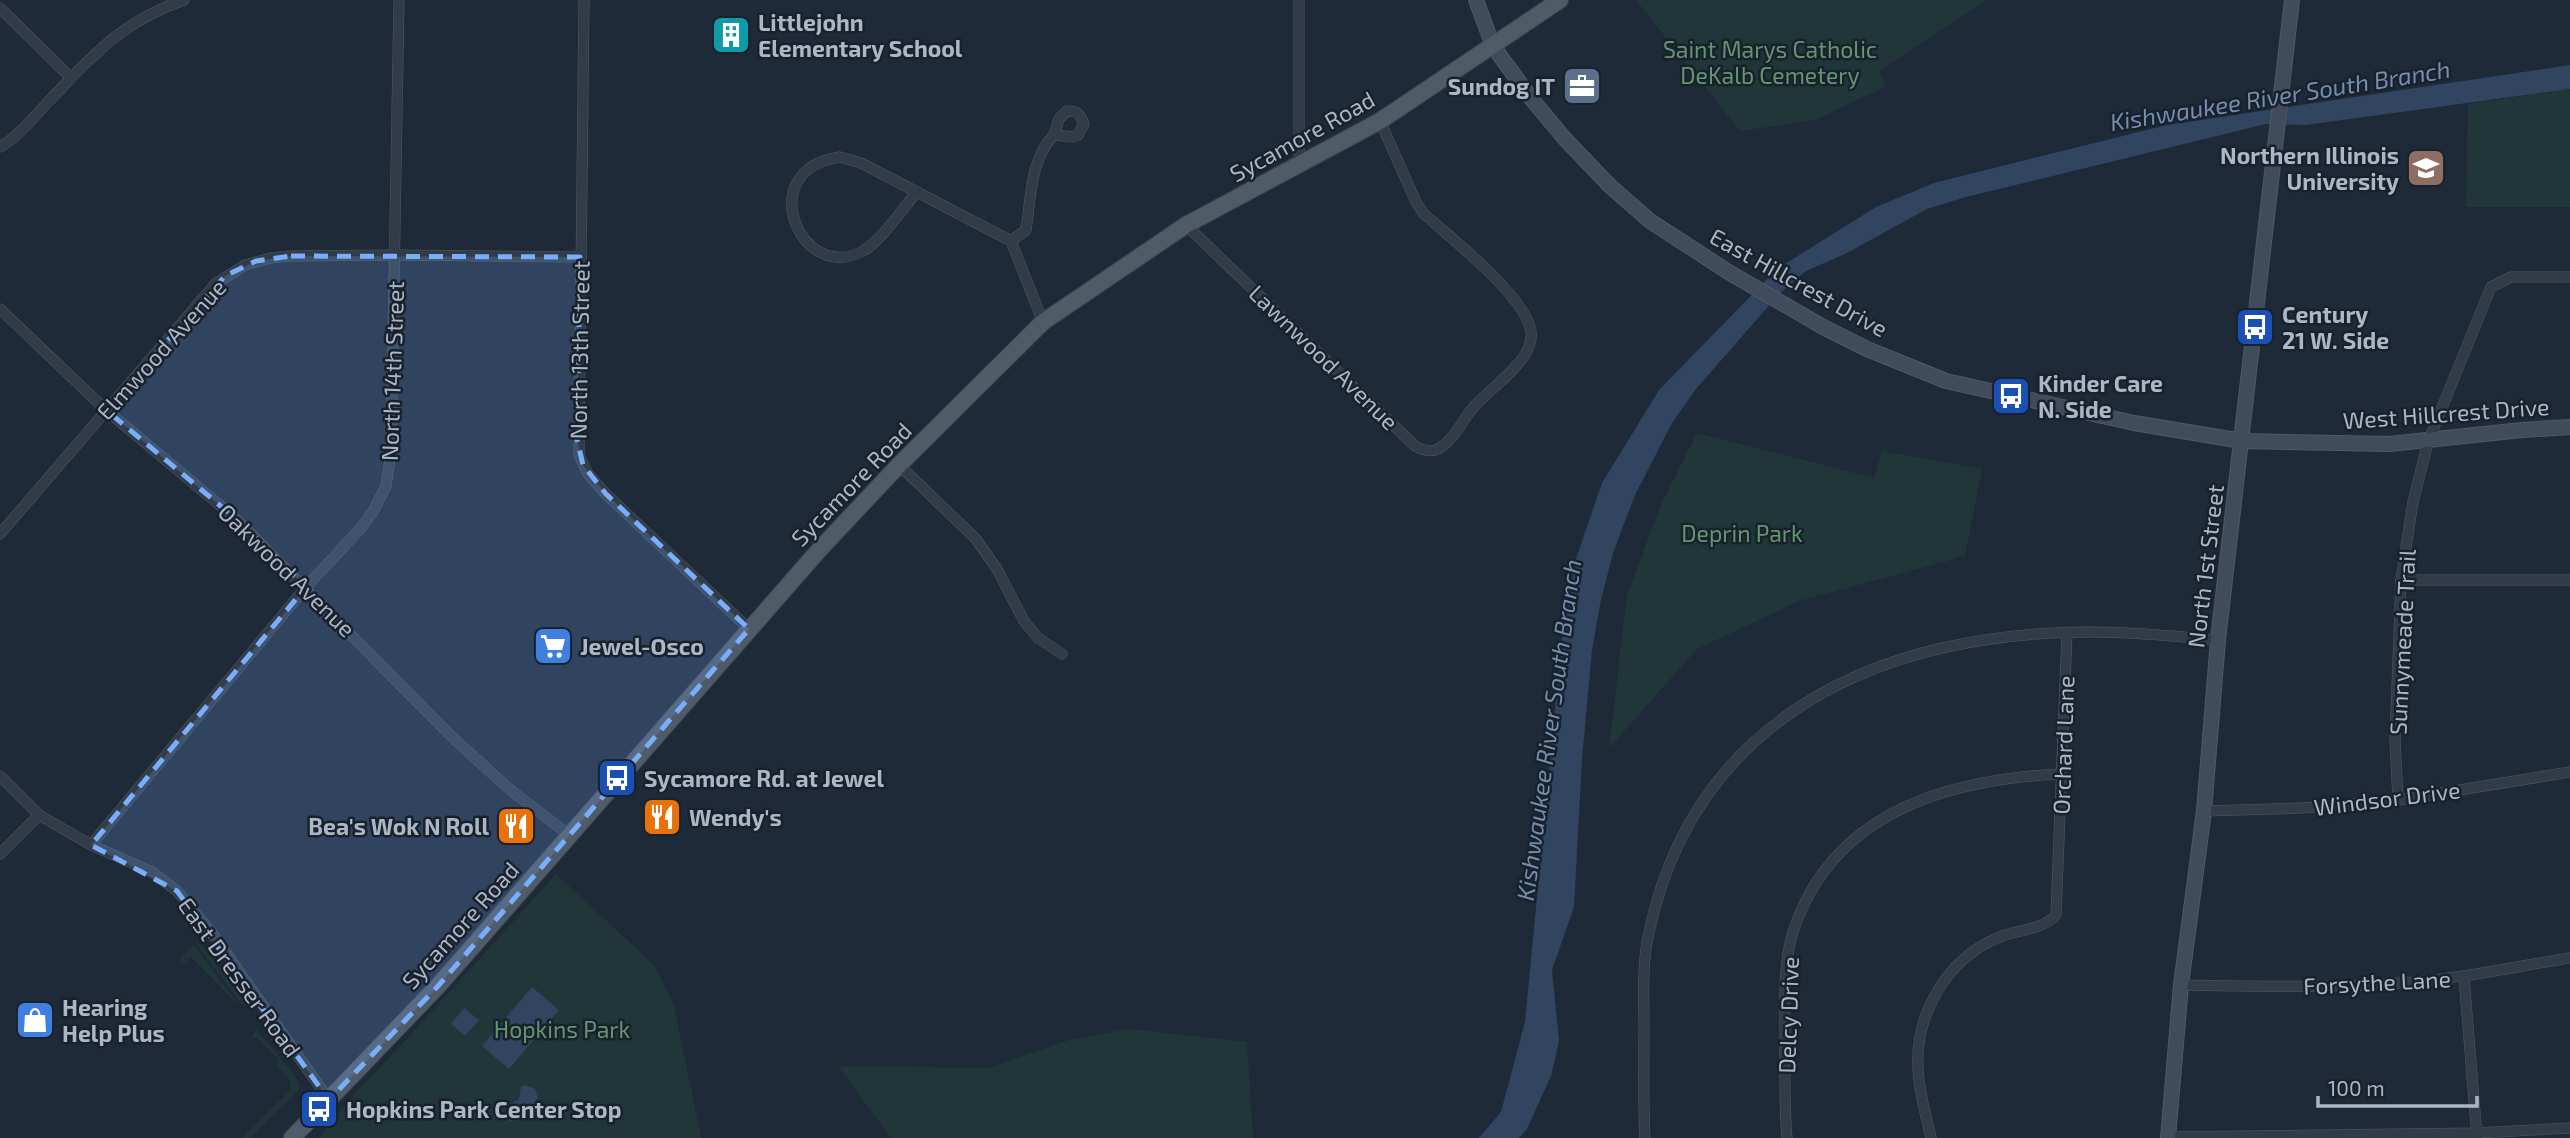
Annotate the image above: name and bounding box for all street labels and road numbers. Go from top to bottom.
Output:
street label: Sycamore Road [1225,85,1379,187]
street label: East Hillcrest Drive [1705,222,1893,342]
street label: North 13th Street [563,260,595,440]
street label: Elmwood Avenue [90,273,232,425]
street label: Lawnwood Avenue [1244,279,1404,435]
street label: North 14th Street [375,280,409,462]
street label: West Hillcrest Drive [2342,392,2550,434]
street label: Sycamore Road [785,416,917,552]
street label: North 1st Street [2181,482,2229,649]
street label: Oakwood Avenue [213,498,361,642]
street label: Sunnymeade Trail [2383,548,2421,735]
street label: Orchard Lane [2047,675,2079,815]
street label: Windsor Drive [2312,775,2462,821]
street label: Sycamore Road [396,856,524,994]
street label: East Dresser Road [173,892,307,1062]
street label: Delcy Drive [1772,956,1804,1074]
street label: Forsythe Lane [2302,964,2452,1000]

